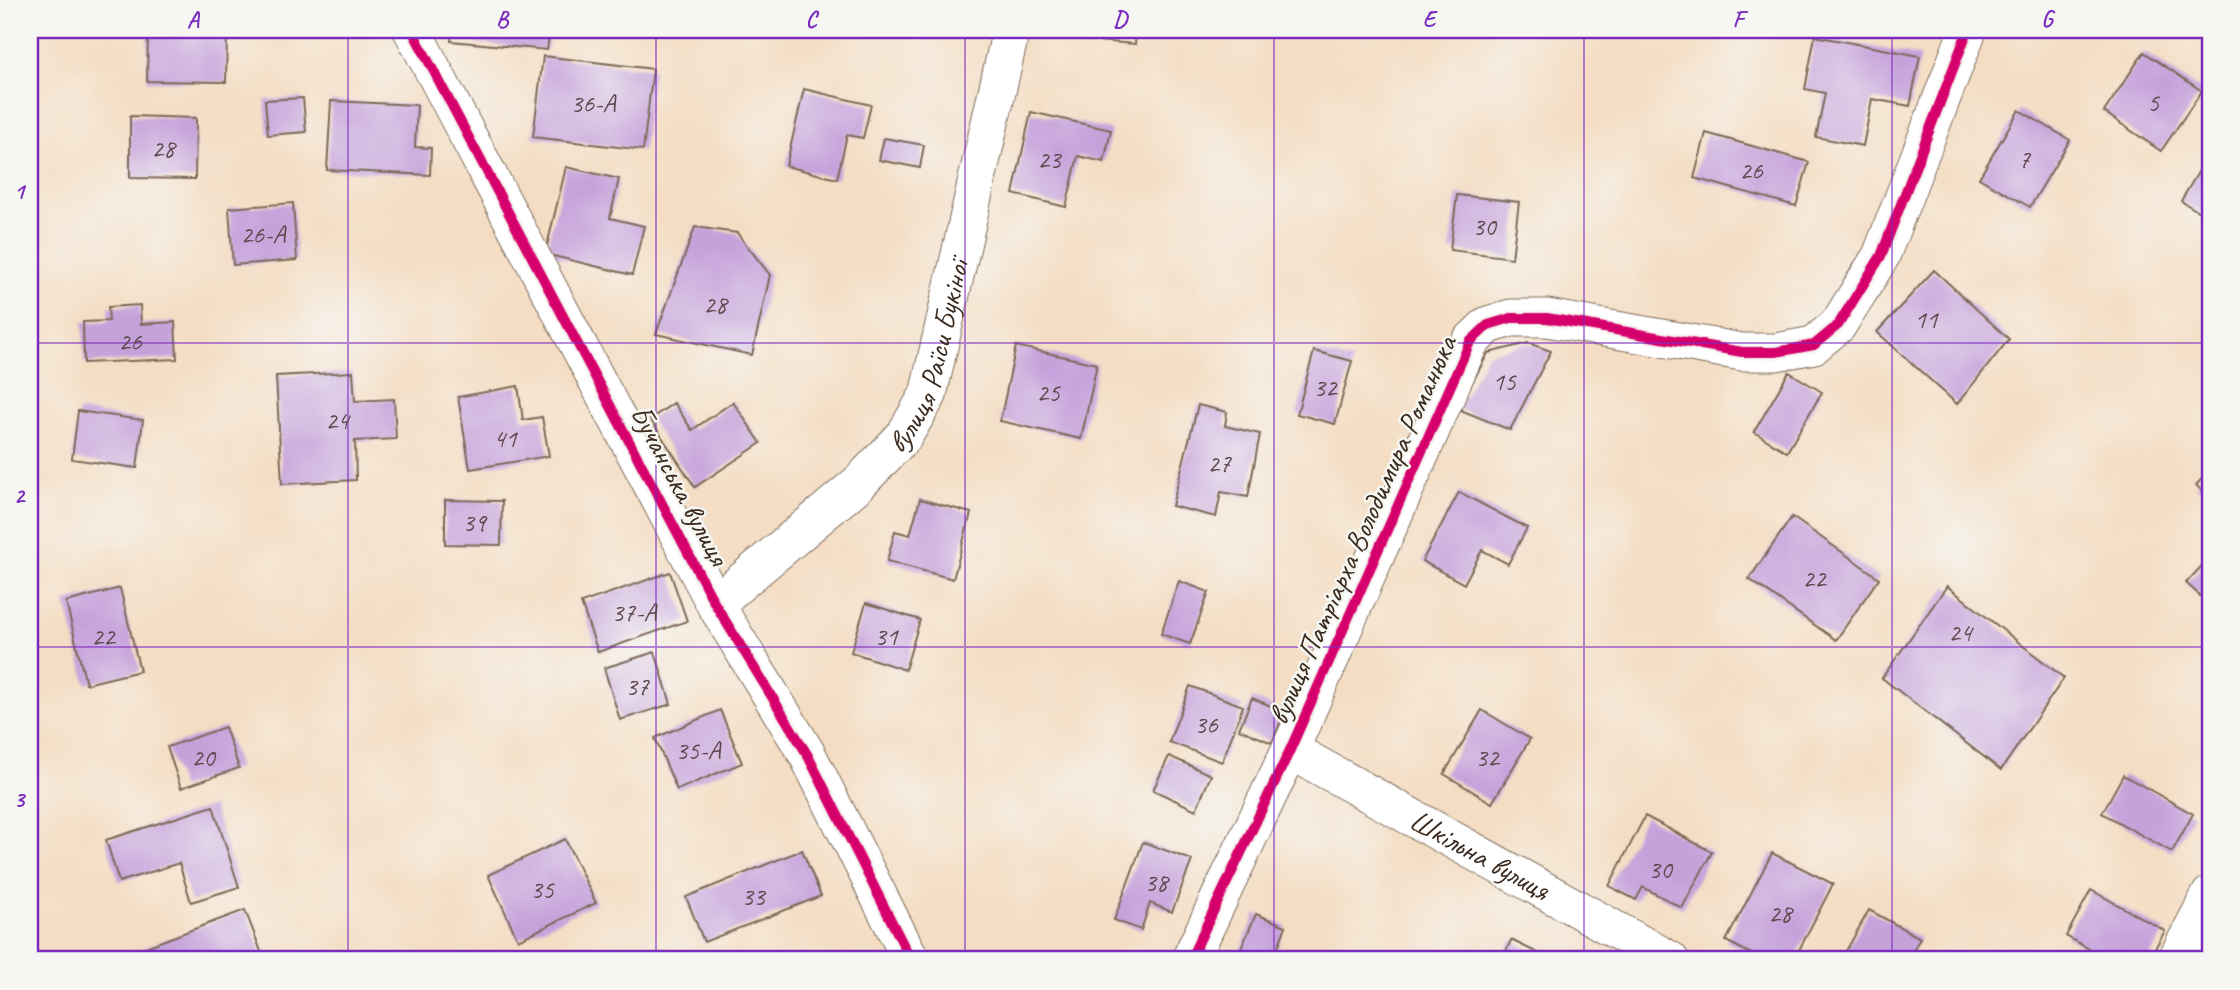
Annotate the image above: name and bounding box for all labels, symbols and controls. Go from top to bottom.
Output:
text: A [187,5,201,34]
text: B [496,5,510,34]
text: C [806,5,820,34]
text: D [1113,5,1129,34]
text: E [1423,5,1439,34]
text: F [1733,5,1749,34]
text: G [2041,5,2056,34]
house number: 5 [2147,86,2160,119]
house number: 36-А [571,87,617,120]
house number: 28 [151,132,177,165]
house number: 23 [1037,143,1063,176]
house number: 7 [2018,143,2031,176]
house number: 26 [1739,154,1764,187]
text: 1 [14,177,27,206]
house number: 30 [1472,210,1498,243]
house number: 26-А [241,218,287,251]
street label: вулиця Раїси Букіної [879,251,978,461]
house number: 28 [703,288,729,321]
house number: 11 [1914,303,1939,336]
house number: 26 [118,325,143,358]
street label: вулиця Патріарха Володимира Романюка [1259,328,1466,730]
house number: 15 [1492,365,1517,398]
house number: 32 [1313,371,1339,404]
house number: 25 [1036,376,1061,409]
street label: Бучанська вулиця [622,399,739,574]
house number: 24 [325,404,351,437]
house number: 41 [493,422,518,455]
house number: 27 [1207,447,1232,480]
text: 2 [14,481,27,510]
house number: 39 [462,506,488,539]
house number: 22 [1802,562,1828,595]
house number: 37-А [612,596,658,629]
house number: 24 [1948,616,1974,649]
house number: 22 [91,620,117,653]
house number: 31 [874,620,899,653]
house number: 37 [625,670,650,703]
house number: 36 [1194,708,1219,741]
house number: 35-А [676,734,722,767]
house number: 20 [191,741,217,774]
house number: 32 [1475,741,1501,774]
text: 3 [14,785,27,814]
street label: Шкільна вулиця [1403,801,1558,909]
house number: 30 [1648,853,1674,886]
house number: 38 [1144,866,1170,899]
house number: 35 [530,873,555,906]
house number: 33 [741,880,767,913]
house number: 28 [1768,897,1794,930]

